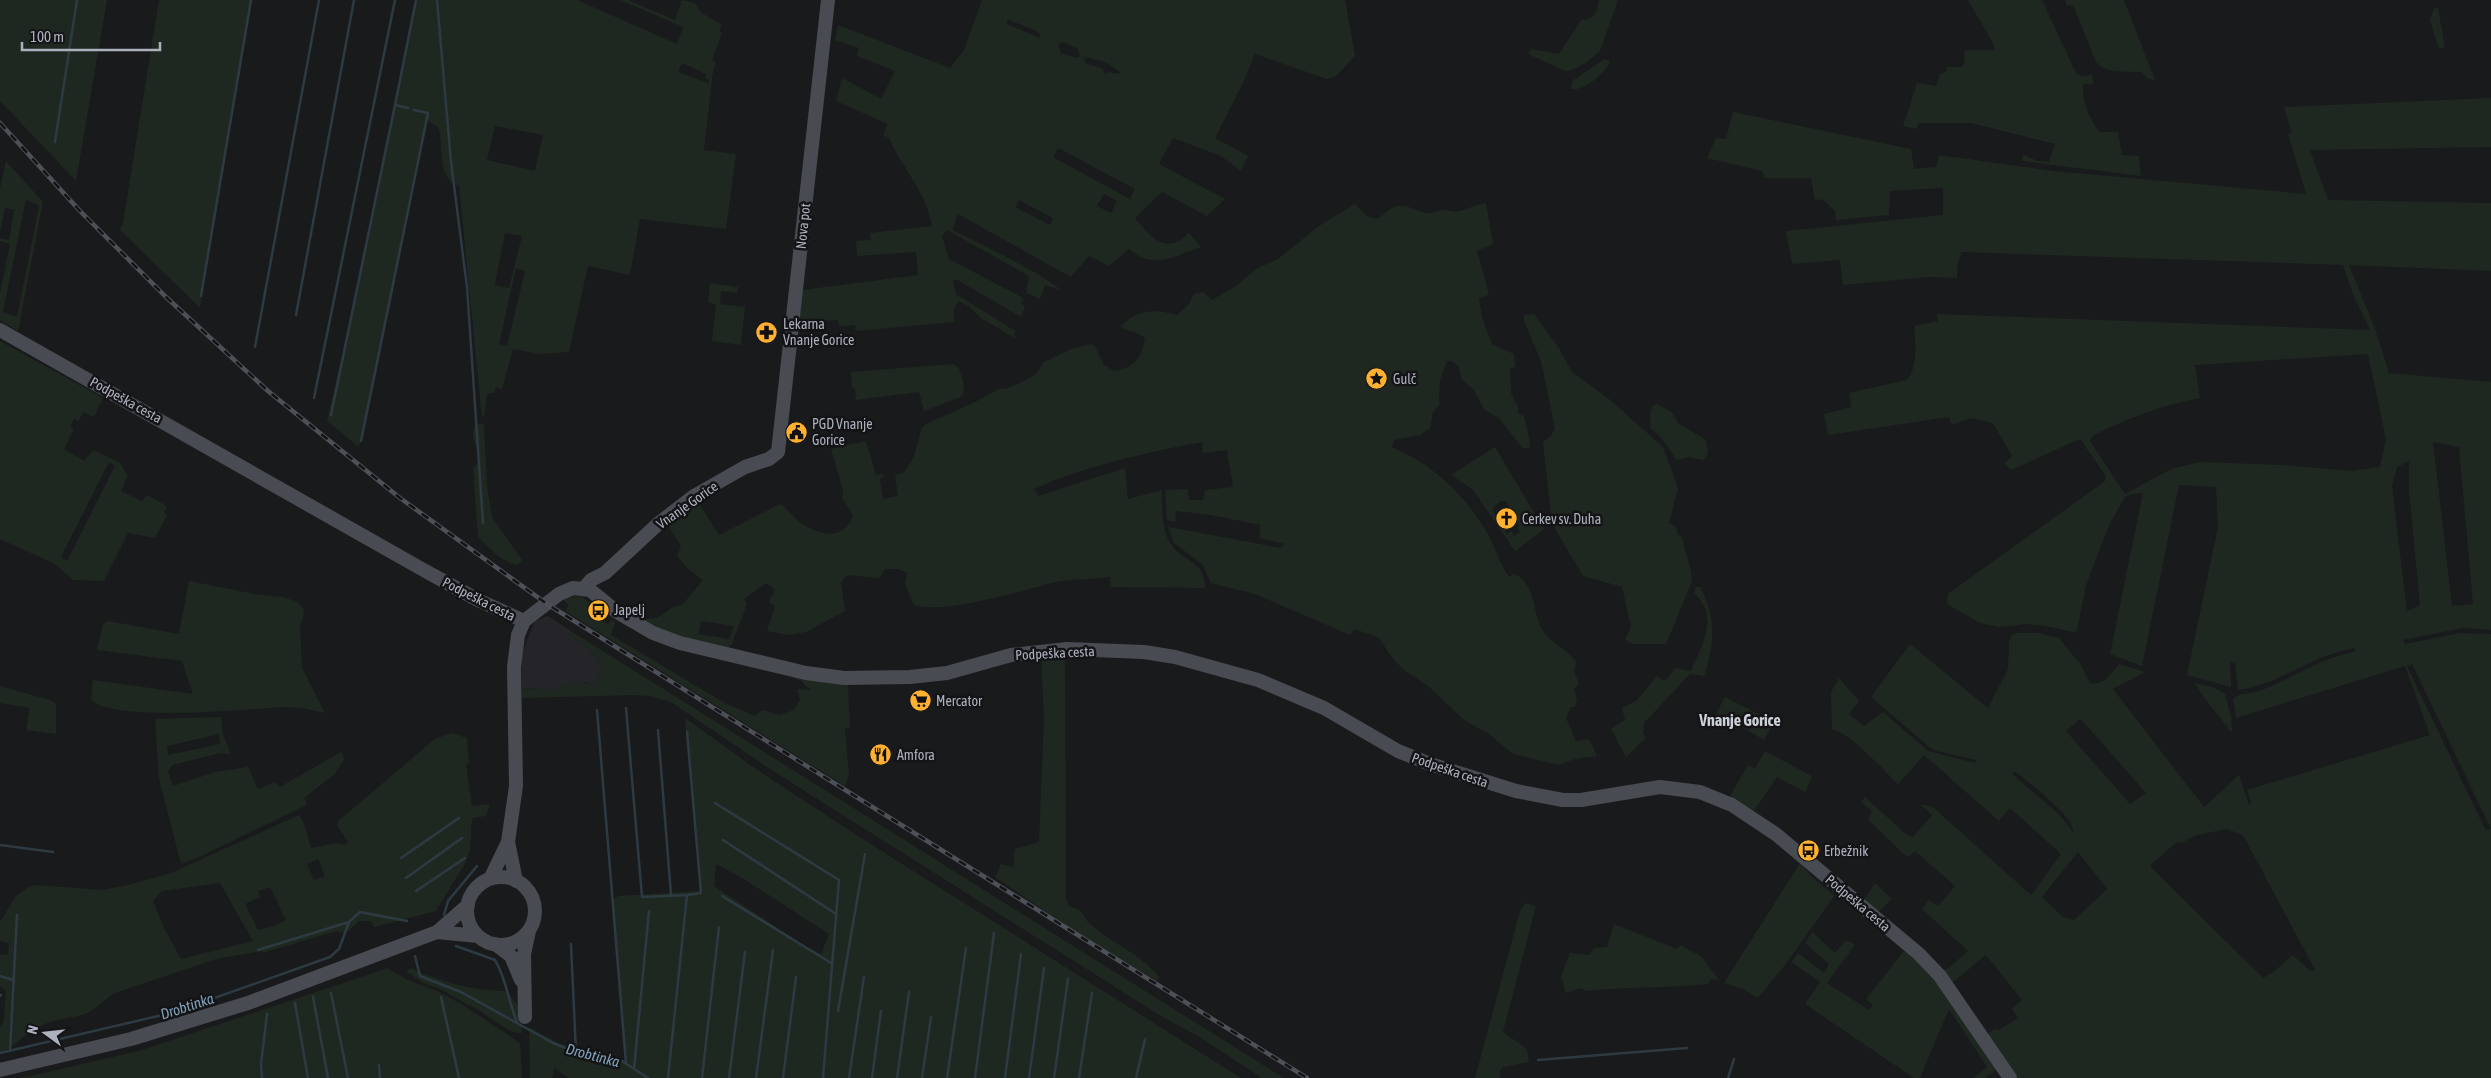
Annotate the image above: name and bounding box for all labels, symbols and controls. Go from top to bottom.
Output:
scale bar [22,20,160,52]
text: 100 m [30,28,64,45]
street label: Nova pot [793,202,813,250]
place label: Lekarna Vnanje Gorice [783,316,854,348]
pharmacy icon: Lekarna Vnanje Gorice [755,320,779,344]
place icon: Gulč [1365,367,1389,391]
place label: Gulč [1393,371,1417,387]
street label: Podpeška cesta [87,374,165,426]
place label: PGD Vnanje Gorice [812,416,873,448]
public building icon: PGD Vnanje Gorice [784,420,808,444]
street label: Vnanje Gorice [653,478,721,532]
church icon: Cerkev sv. Duha [1494,507,1518,531]
place label: Cerkev sv. Duha [1522,511,1601,527]
street label: Podpeška cesta [440,574,518,624]
bus stop icon: Japelj [586,598,610,622]
place label: Japelj [614,602,645,618]
street label: Podpeška cesta [1015,643,1095,663]
supermarket icon: Mercator [908,689,932,713]
place label: Mercator [936,693,983,709]
district label: Vnanje Gorice [1698,711,1781,729]
restaurant icon: Amfora [869,743,893,767]
place label: Amfora [897,747,935,763]
street label: Podpeška cesta [1410,749,1490,791]
bus stop icon: Erbežnik [1796,839,1820,863]
place label: Erbežnik [1824,843,1868,859]
street label: Podpeška cesta [1822,871,1894,935]
water label: Drobtinka [158,989,216,1023]
north arrow [20,1008,70,1058]
text: N [24,1024,41,1036]
water label: Drobtinka [564,1040,622,1070]

